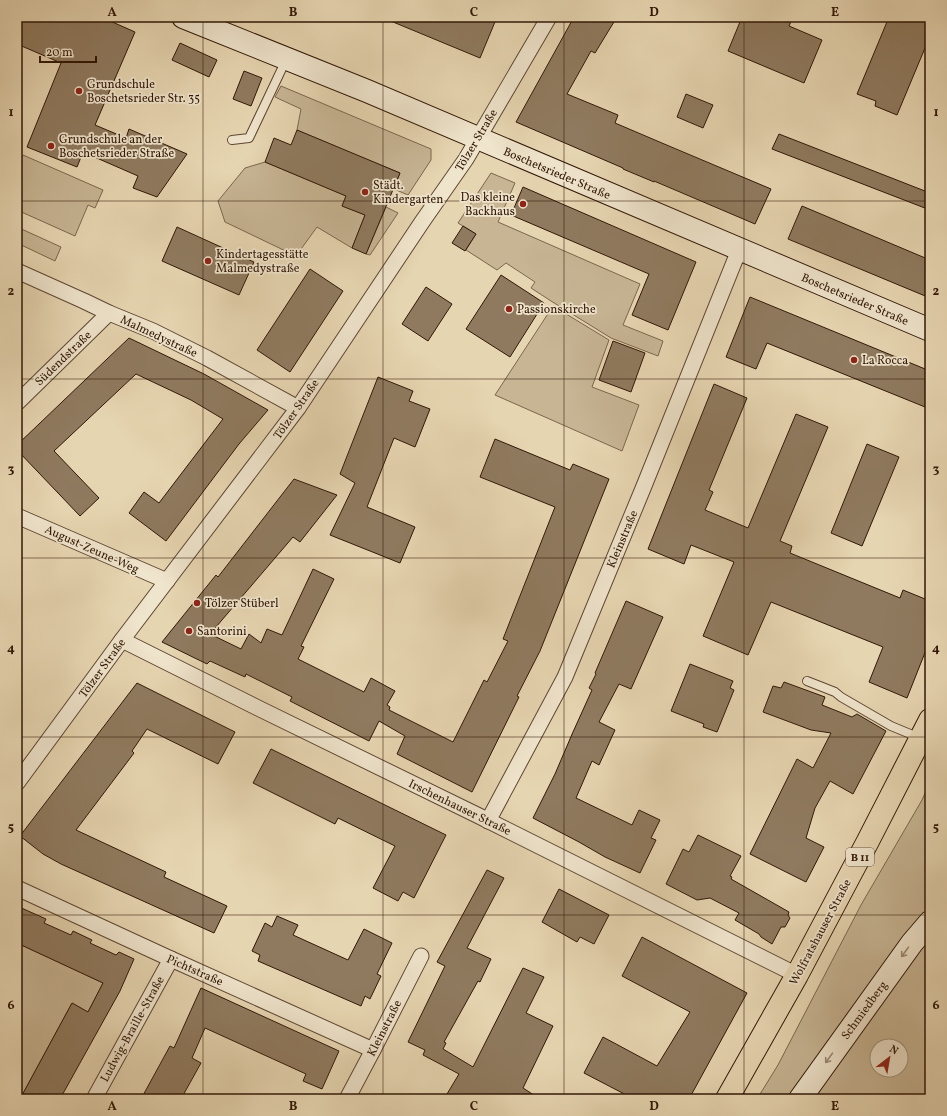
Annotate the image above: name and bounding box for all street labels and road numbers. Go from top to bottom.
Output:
street label: Tölzer Straße [452,106,502,175]
street label: Boschetsrieder Straße [500,144,613,204]
street label: Boschetsrieder Straße [798,270,911,330]
street label: Malmedystraße [117,312,200,362]
street label: Südendstraße [32,327,96,390]
street label: Tölzer Straße [270,376,324,443]
street label: Kleinstraße [604,508,642,571]
street label: August-Zeune-Weg [42,522,141,578]
street label: Tölzer Straße [76,635,130,702]
street label: Irschenhauser Straße [406,776,514,840]
road number: B 11 [846,848,874,866]
street label: Wolfratshauser Straße [786,876,856,988]
street label: Pichtstraße [164,951,226,991]
street label: Ludwig-Braille-Straße [97,973,169,1085]
street label: Schmiedberg [838,978,892,1043]
street label: Kleinstraße [364,997,406,1059]

